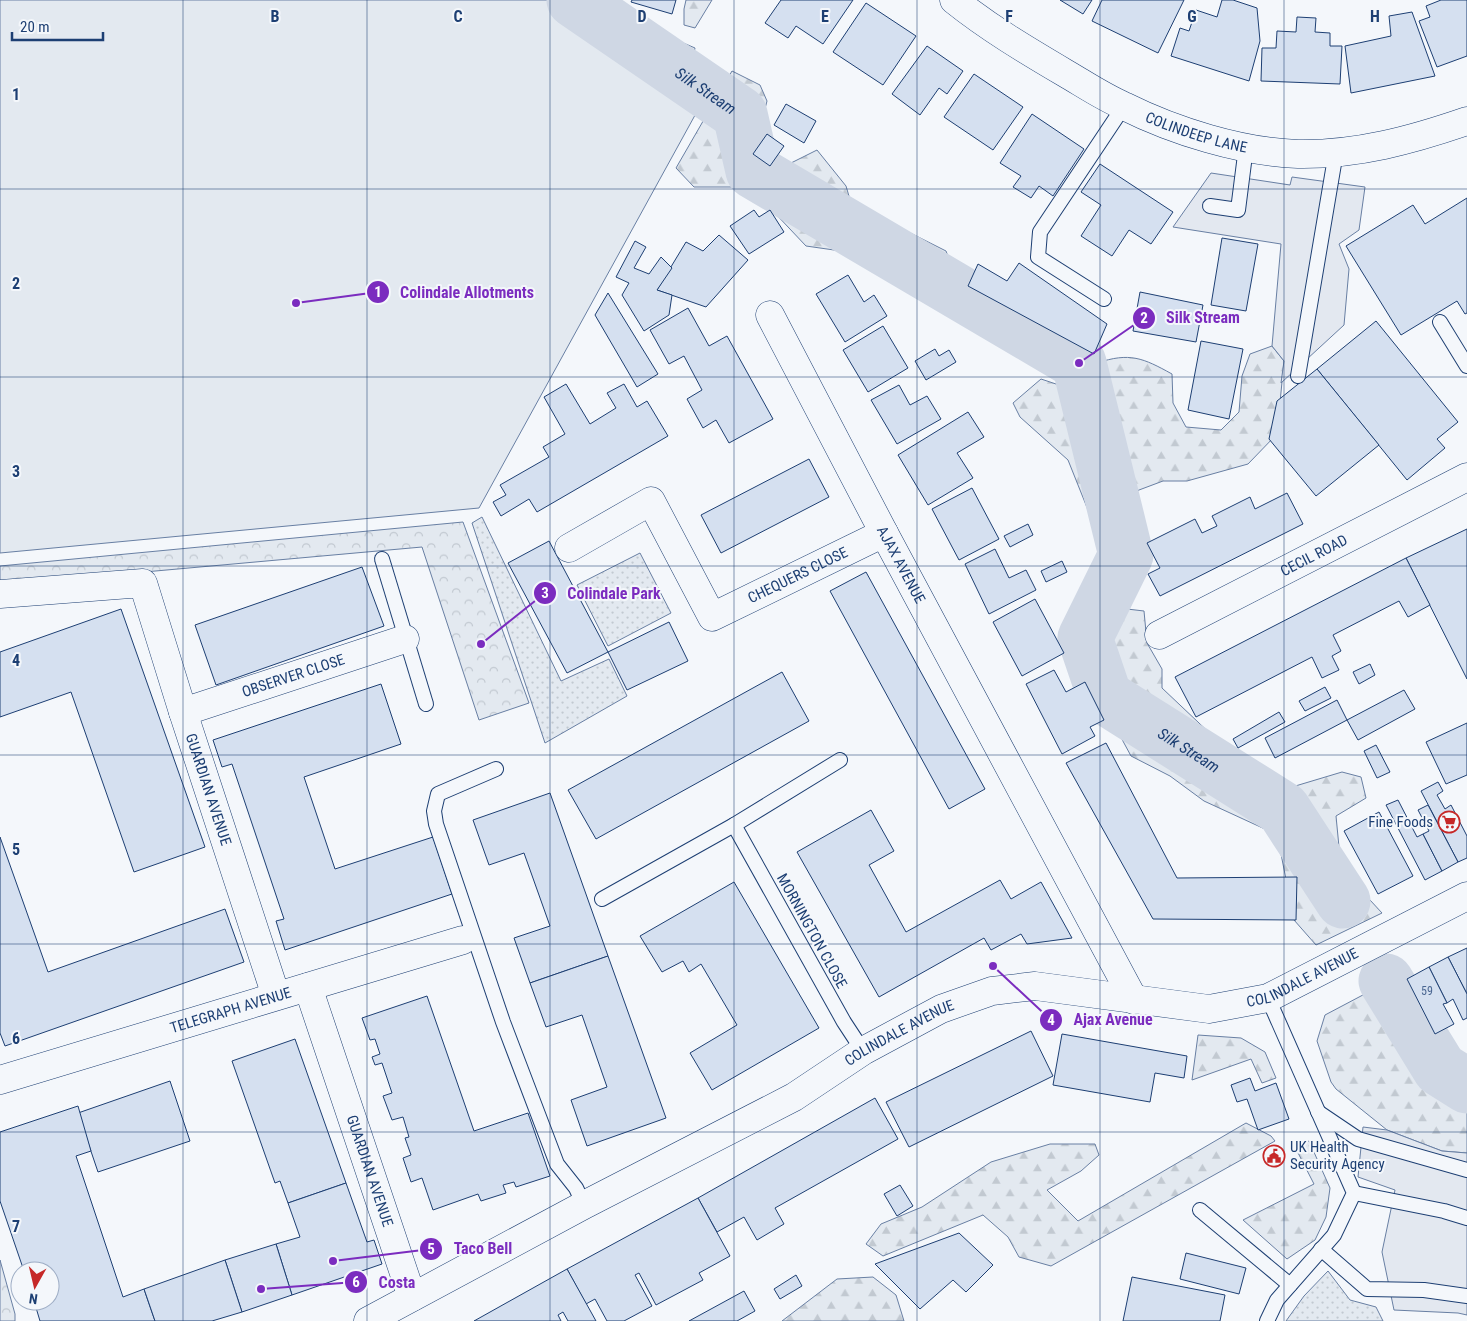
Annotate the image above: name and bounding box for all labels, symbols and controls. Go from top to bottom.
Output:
text: B [271,7,280,26]
text: C [453,7,463,26]
text: D [637,7,647,26]
text: E [821,7,829,26]
text: F [1005,7,1013,26]
text: G [1187,7,1197,26]
text: H [1370,7,1380,26]
scale bar [12,10,104,42]
text: 20 m [20,18,50,36]
water label: Silk Stream [672,64,740,118]
text: 1 [12,85,20,104]
street label: COLINDEEP LANE [1143,108,1249,157]
text: 2 [12,274,20,293]
callout: Colindale Allotments [365,276,544,307]
text: 1 [374,283,382,301]
text: Colindale Allotments [400,283,534,302]
callout: Silk Stream [1132,302,1250,333]
text: Silk Stream [1166,308,1240,327]
text: 2 [1140,309,1148,327]
text: 3 [12,462,20,481]
street label: AJAX AVENUE [873,523,929,607]
street label: CECIL ROAD [1277,531,1350,580]
street label: CHEQUERS CLOSE [745,543,851,607]
callout: Colindale Park [533,578,671,609]
text: 3 [541,584,549,602]
text: Colindale Park [567,584,661,603]
street label: OBSERVER CLOSE [240,650,347,701]
text: 4 [12,651,20,670]
water label: Silk Stream [1154,724,1223,777]
street label: GUARDIAN AVENUE [182,731,235,848]
supermarket icon: Fine Foods [1437,810,1461,834]
place label: Fine Foods [1368,813,1433,831]
text: 5 [12,840,20,859]
street label: MORNINGTON CLOSE [773,871,851,991]
street label: COLINDALE AVENUE [1245,944,1361,1011]
street label: TELEGRAPH AVENUE [168,983,293,1037]
house number: 59 [1421,984,1433,998]
street label: COLINDALE AVENUE [841,996,956,1070]
callout: Ajax Avenue [1038,1004,1163,1035]
text: Ajax Avenue [1073,1010,1153,1029]
text: 4 [1047,1011,1055,1029]
text: 6 [12,1029,20,1048]
street label: GUARDIAN AVENUE [343,1113,397,1229]
place label: UK Health Security Agency [1290,1138,1385,1173]
public building icon: UK Health Security Agency [1262,1144,1286,1168]
text: 7 [12,1217,20,1236]
callout: Taco Bell [419,1233,522,1264]
text: Taco Bell [454,1239,512,1258]
text: 5 [427,1240,435,1258]
north arrow [10,1261,60,1311]
callout: Costa [344,1266,426,1297]
text: 6 [352,1273,360,1291]
text: Costa [379,1273,416,1292]
text: N [28,1290,39,1307]

